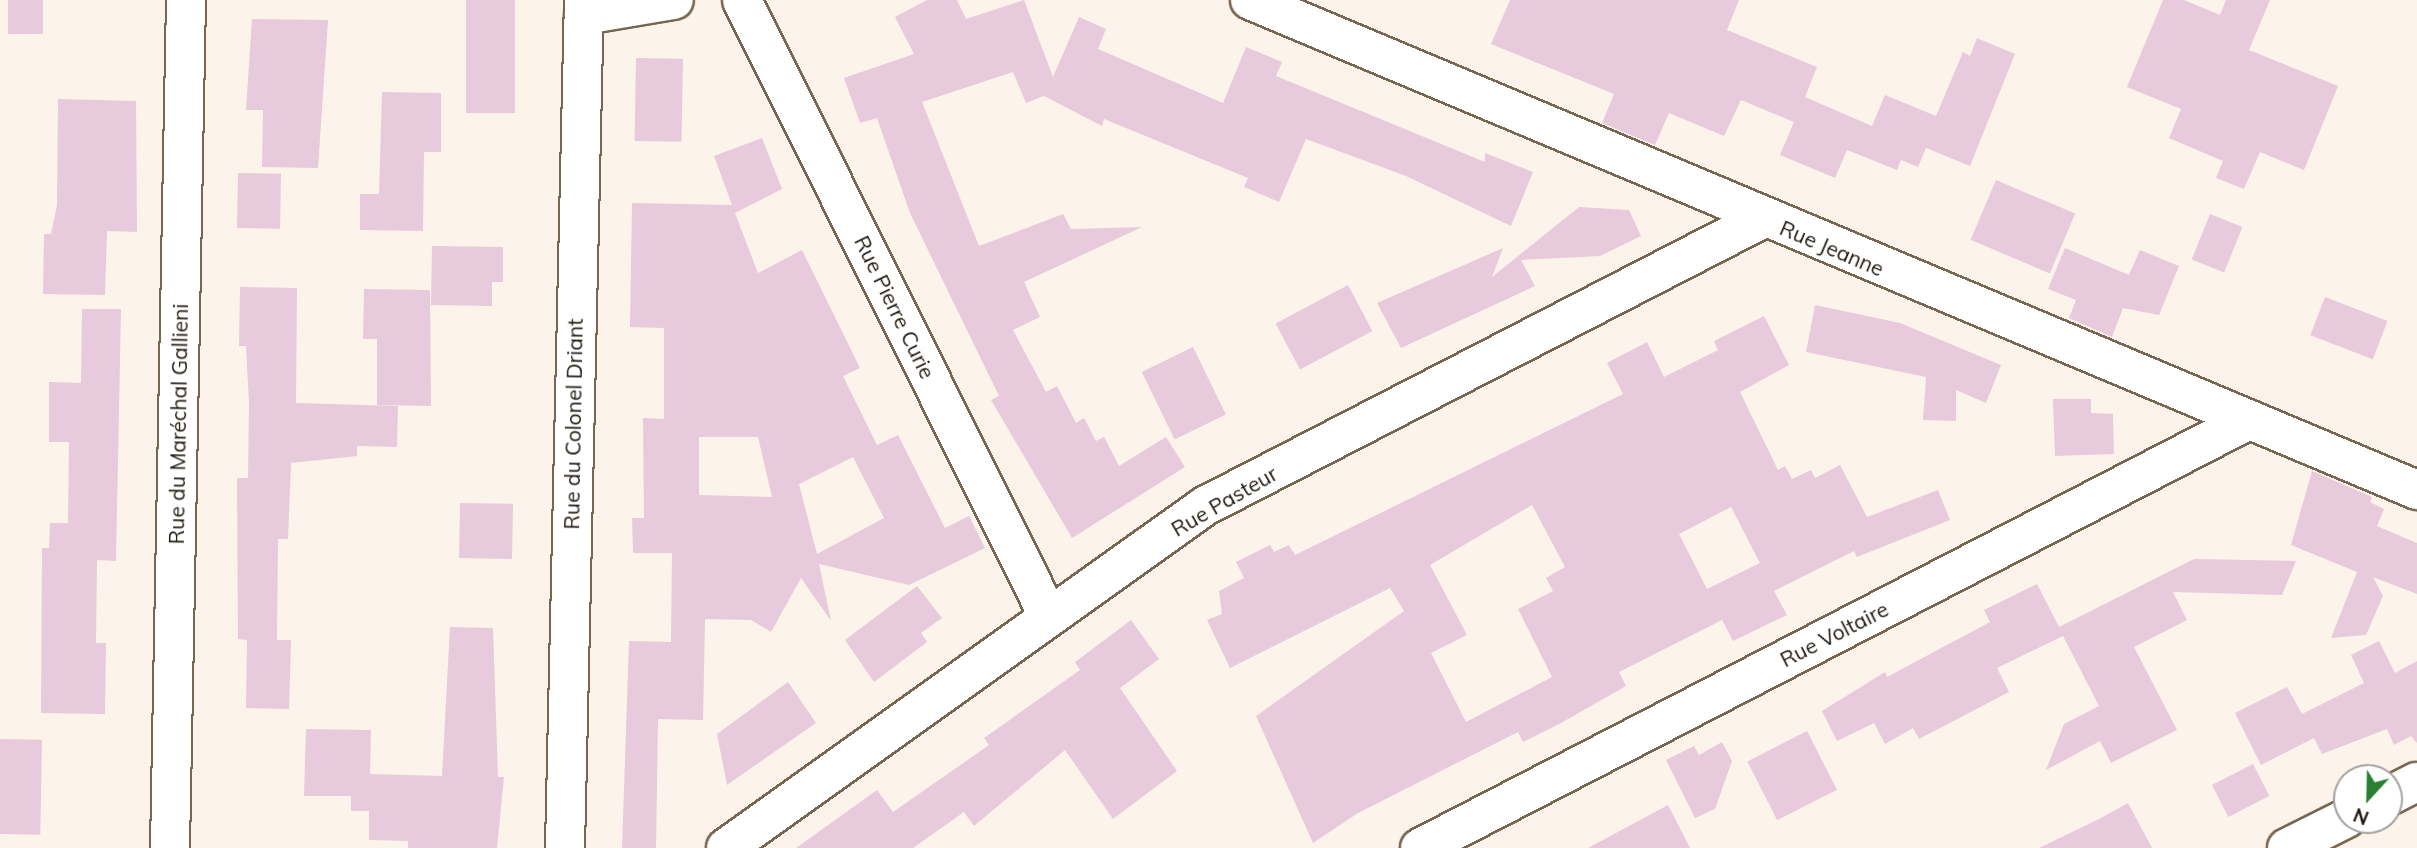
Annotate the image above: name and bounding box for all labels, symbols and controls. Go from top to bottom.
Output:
street label: Rue Jeanne [1776,215,1888,281]
street label: Rue Pierre Curie [849,231,941,383]
street label: Rue du Maréchal Gallieni [163,303,193,545]
street label: Rue du Colonel Driant [559,318,587,530]
street label: Rue Pasteur [1167,461,1281,541]
street label: Rue Voltaire [1776,596,1892,672]
north arrow [2333,764,2403,834]
text: N [2350,803,2372,830]

